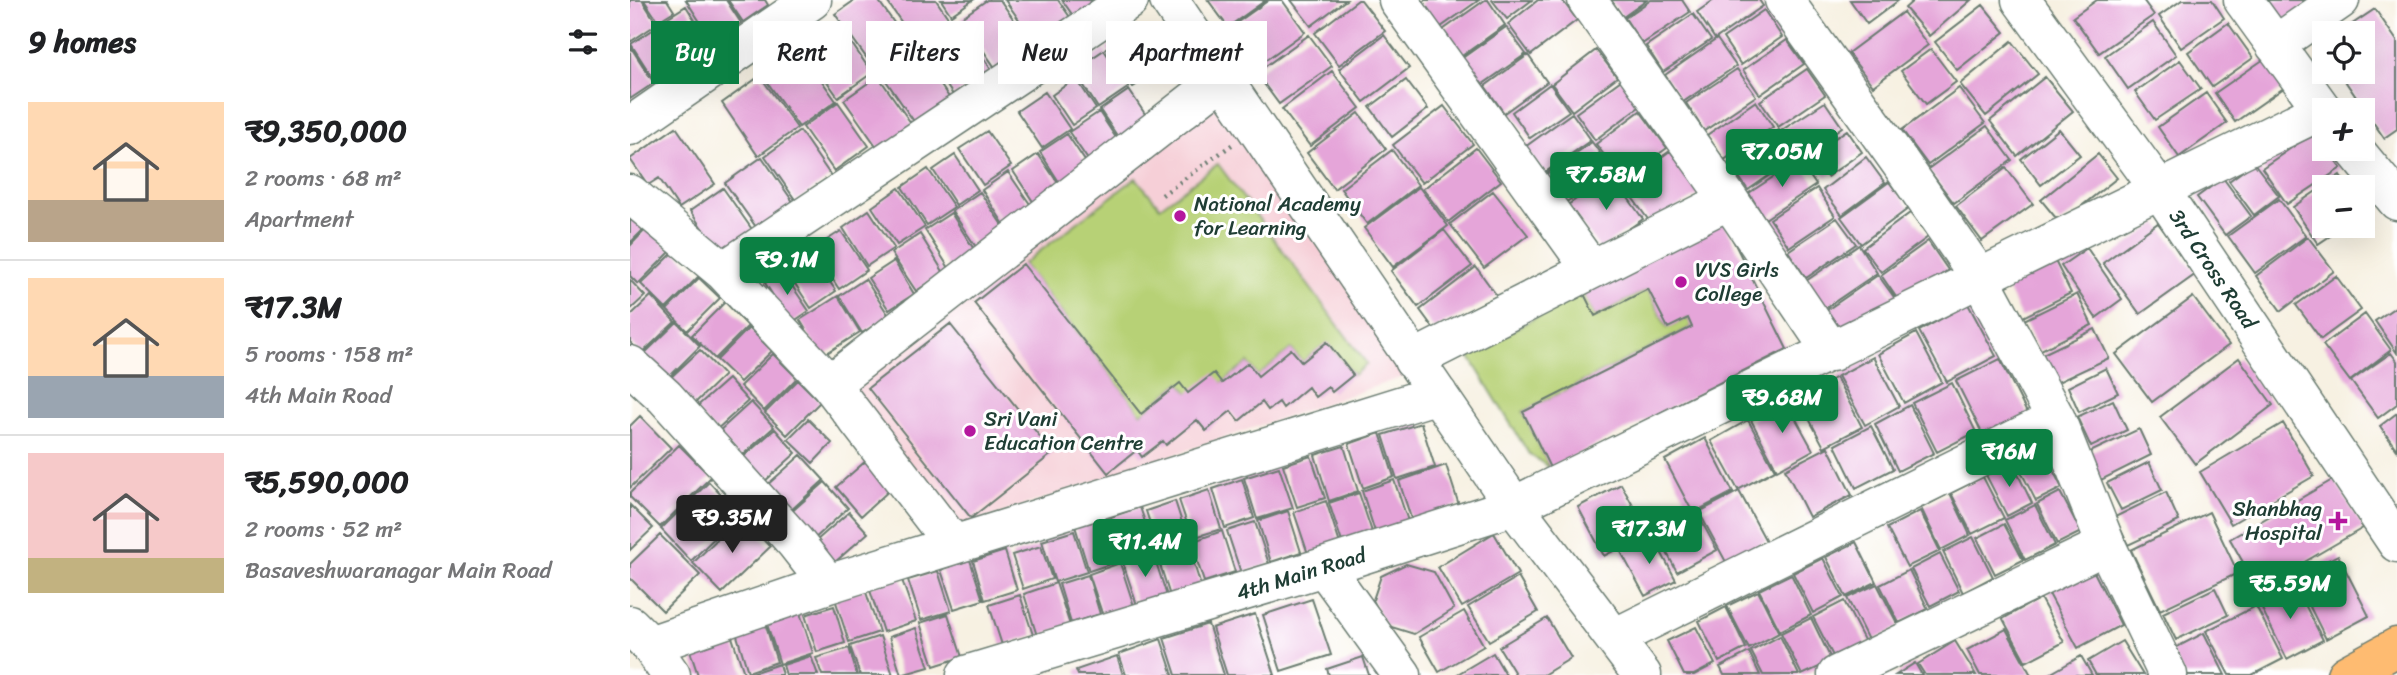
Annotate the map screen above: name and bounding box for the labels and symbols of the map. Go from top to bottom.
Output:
pin: ₹7.05M [1725,130,1839,189]
pin: ₹7.58M [1549,152,1663,212]
place label: National Academy for Learning [1194,185,1361,247]
street label: 3rd Cross Road [2158,201,2269,339]
marker: National Academy for Learning [1172,208,1188,224]
pin: ₹9.1M [738,238,836,297]
place label: VVS Girls College [1695,251,1779,313]
marker: VVS Girls College [1673,274,1689,290]
pin: ₹9.68M [1725,376,1839,435]
place label: Sri Vani Education Centre [984,400,1143,462]
marker: Sri Vani Education Centre [962,423,978,439]
pin: ₹16M [1968,430,2050,489]
place label: Shanbhag Hospital [2233,490,2323,552]
pin: ₹9.35M [675,496,789,555]
pin: ₹17.3M [1592,506,1706,566]
marker: Shanbhag Hospital [2328,511,2348,531]
pin: ₹11.4M [1088,520,1202,579]
street label: 4th Main Road [1231,536,1372,612]
pin: ₹5.59M [2233,562,2347,621]

